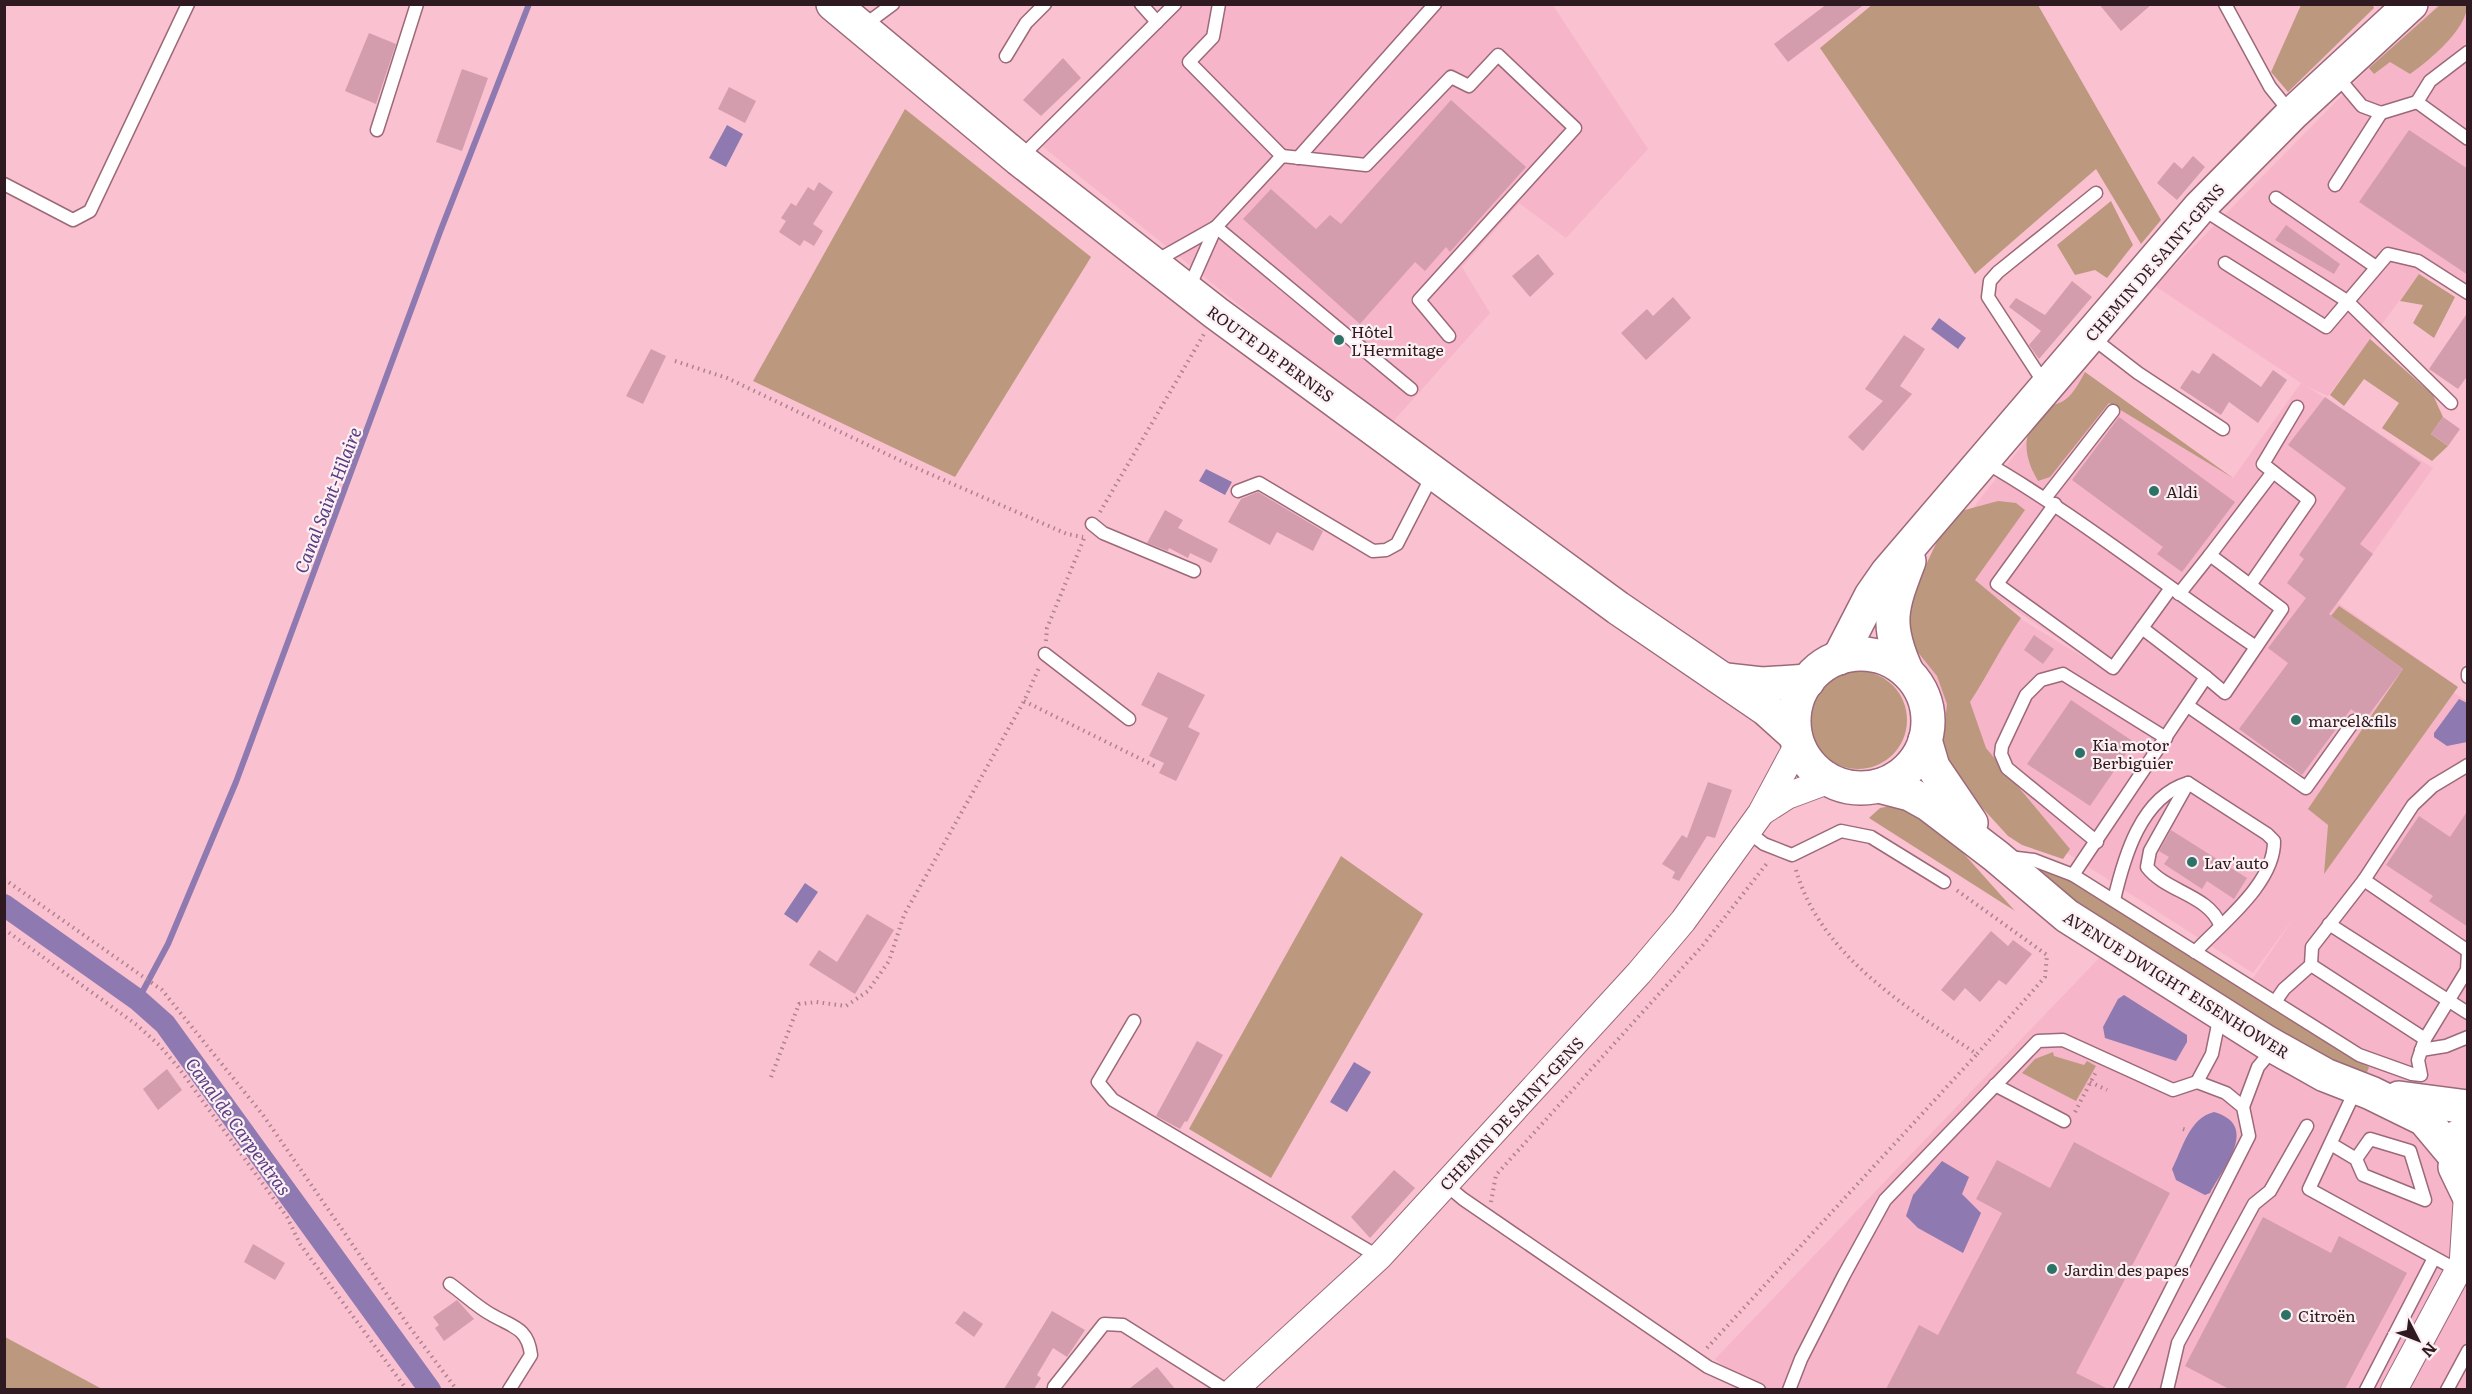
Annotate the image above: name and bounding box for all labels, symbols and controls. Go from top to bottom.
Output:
street label: CHEMIN DE SAINT-GENS [2079,178,2229,346]
street label: ROUTE DE PERNES [1203,299,1339,407]
place label: Hôtel L'Hermitage [1351,319,1444,361]
marker: Hôtel L'Hermitage [1332,333,1346,347]
water label: Canal Saint-Hilaire [287,423,367,577]
place label: Aldi [2166,479,2198,503]
marker: Aldi [2147,484,2161,498]
place label: marcel&fils [2308,708,2397,732]
marker: marcel&fils [2289,713,2303,727]
place label: Kia motor Berbiguier [2092,732,2174,774]
marker: Kia motor Berbiguier [2073,746,2087,760]
place label: Lav'auto [2204,850,2269,874]
marker: Lav'auto [2185,855,2199,869]
street label: AVENUE DWIGHT EISENHOWER [2059,904,2295,1064]
street label: CHEMIN DE SAINT-GENS [1433,1031,1589,1195]
water label: Canal de Carpentras [180,1051,298,1201]
place label: Jardin des papes [2064,1257,2189,1281]
marker: Jardin des papes [2045,1262,2059,1276]
place label: Citroën [2298,1303,2356,1327]
marker: Citroën [2279,1308,2293,1322]
north arrow [2388,1310,2448,1370]
text: N [2416,1338,2443,1364]

